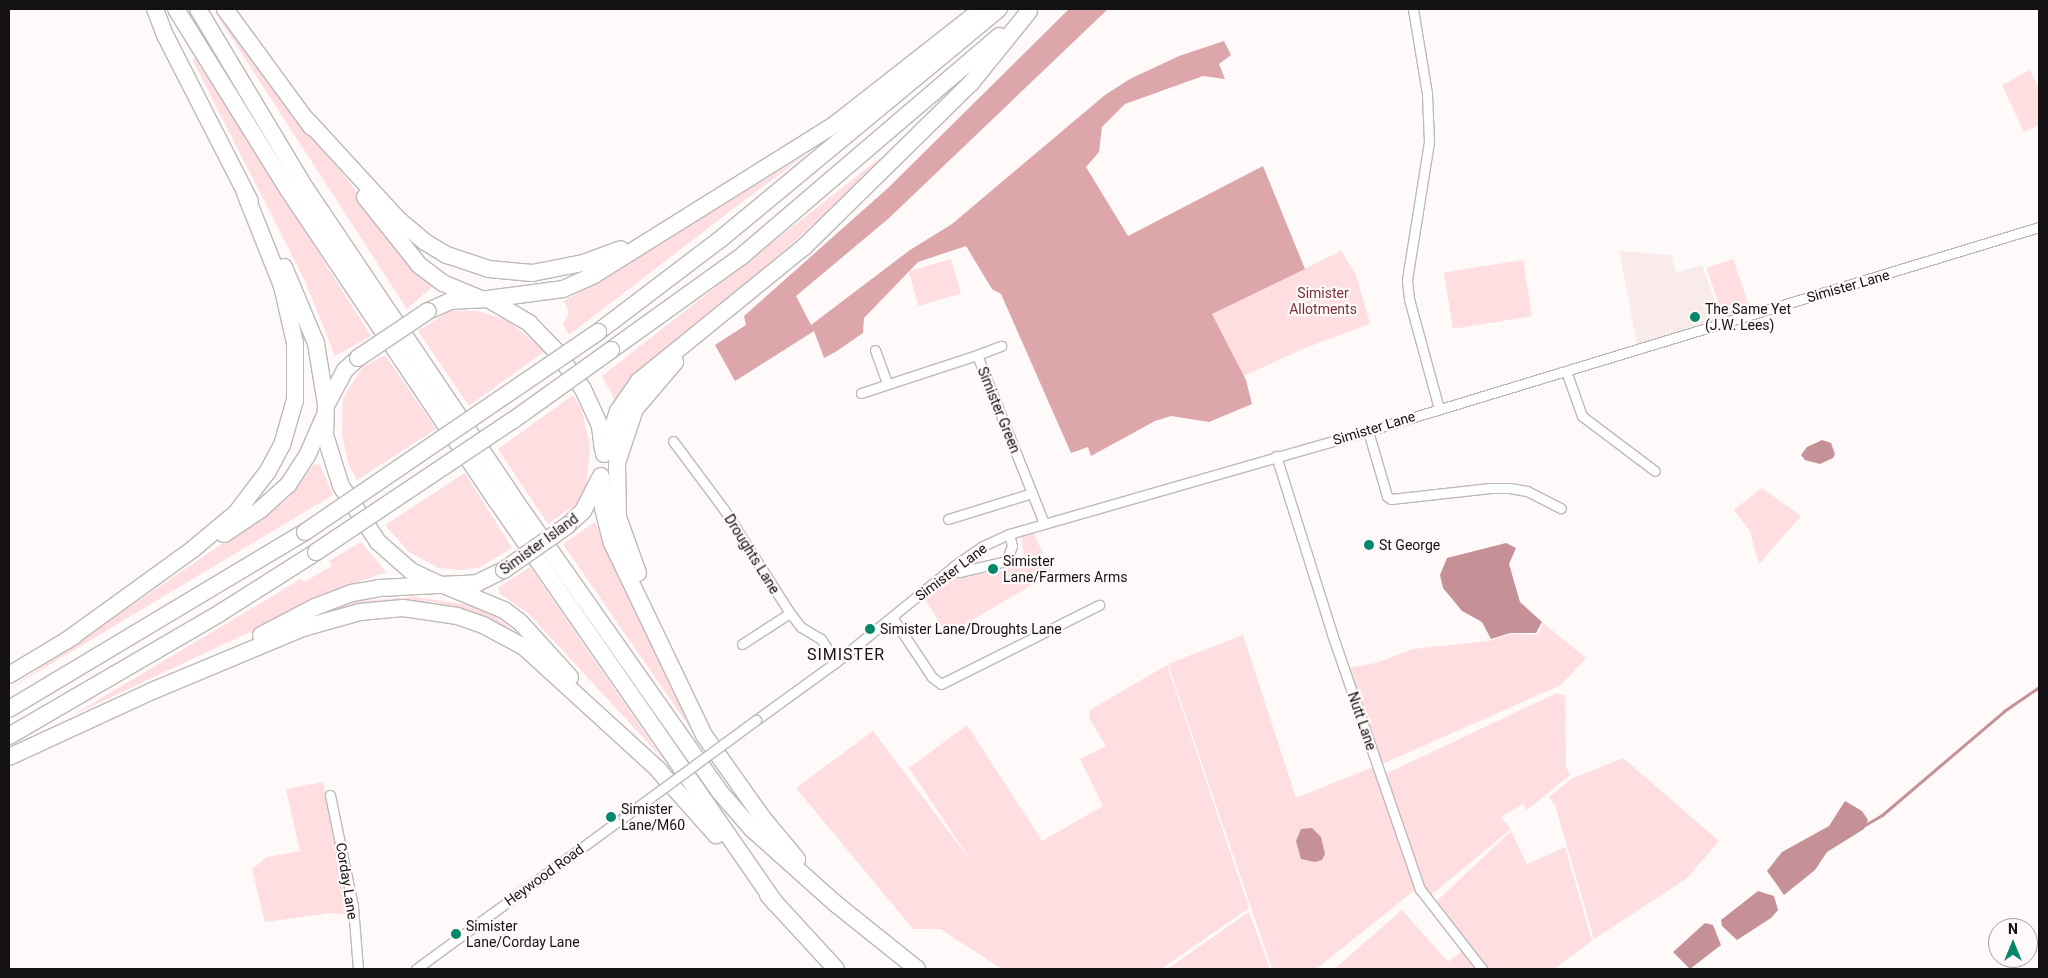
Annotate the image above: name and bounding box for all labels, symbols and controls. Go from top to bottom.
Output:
street label: Simister Lane [1805,266,1891,306]
park label: Simister Allotments [1289,285,1357,318]
place label: The Same Yet (J.W. Lees) [1705,301,1791,334]
marker: The Same Yet (J.W. Lees) [1689,311,1701,323]
street label: Simister Green [974,364,1024,456]
street label: Simister Lane [1331,408,1417,448]
street label: Simister Island [497,510,581,578]
street label: Droughts Lane [721,511,783,597]
place label: St George [1379,537,1440,553]
marker: St George [1363,539,1375,551]
street label: Simister Lane [912,540,990,604]
place label: Simister Lane/Farmers Arms [1003,553,1127,586]
marker: Simister Lane/Farmers Arms [987,563,999,575]
place label: Simister Lane/Droughts Lane [880,621,1062,637]
marker: Simister Lane/Droughts Lane [864,623,876,635]
district label: SIMISTER [806,645,886,665]
street label: Nutt Lane [1344,690,1380,752]
place label: Simister Lane/M60 [621,801,685,834]
marker: Simister Lane/M60 [605,811,617,823]
street label: Corday Lane [333,841,361,921]
street label: Heywood Road [501,841,587,909]
place label: Simister Lane/Corday Lane [466,918,580,950]
north arrow [1988,918,2038,968]
text: N [2008,921,2018,937]
marker: Simister Lane/Corday Lane [450,928,462,940]

